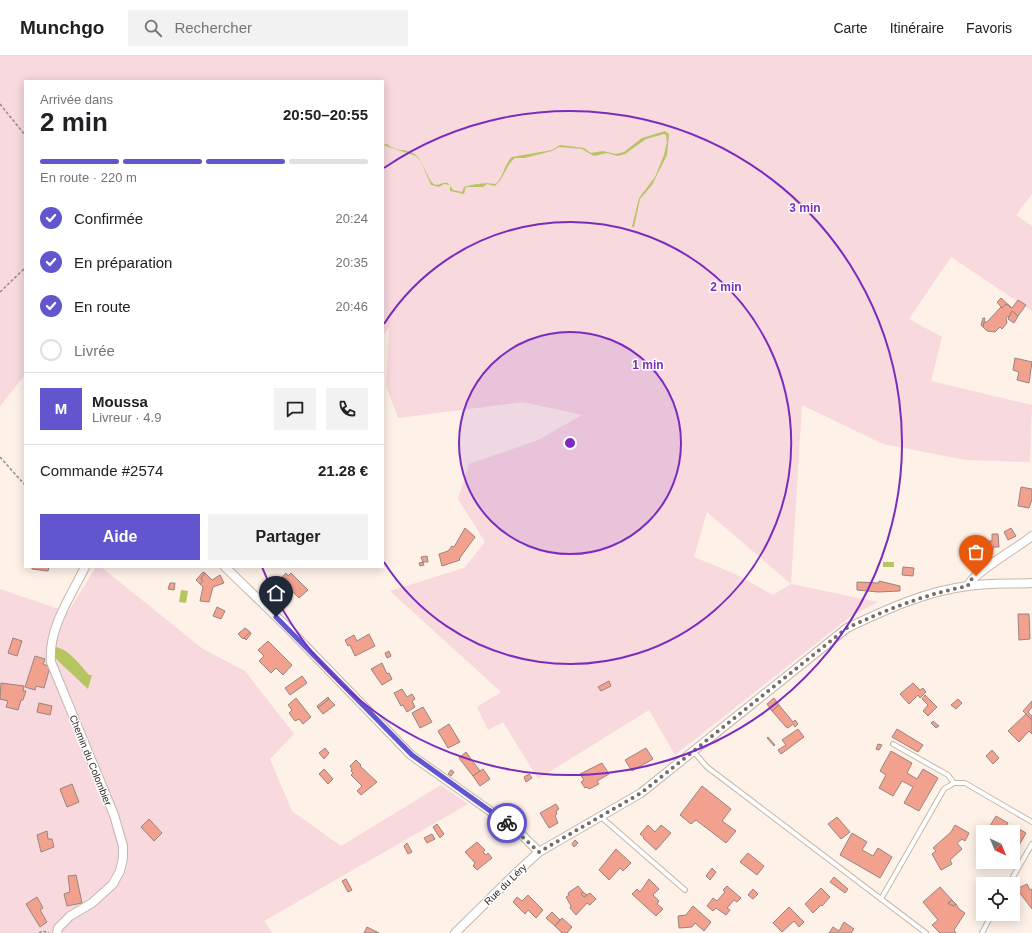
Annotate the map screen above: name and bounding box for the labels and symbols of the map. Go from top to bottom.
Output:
text: 3 min [789,201,821,215]
text: 2 min [710,280,742,294]
text: 1 min [632,358,664,372]
centre of rings [563,436,577,450]
pin [959,535,993,576]
pin [259,576,293,617]
street label: Chemin du Colombier [67,713,114,808]
courier [487,803,527,843]
north arrow [976,825,1020,869]
street label: Rue du Léry [482,861,529,907]

